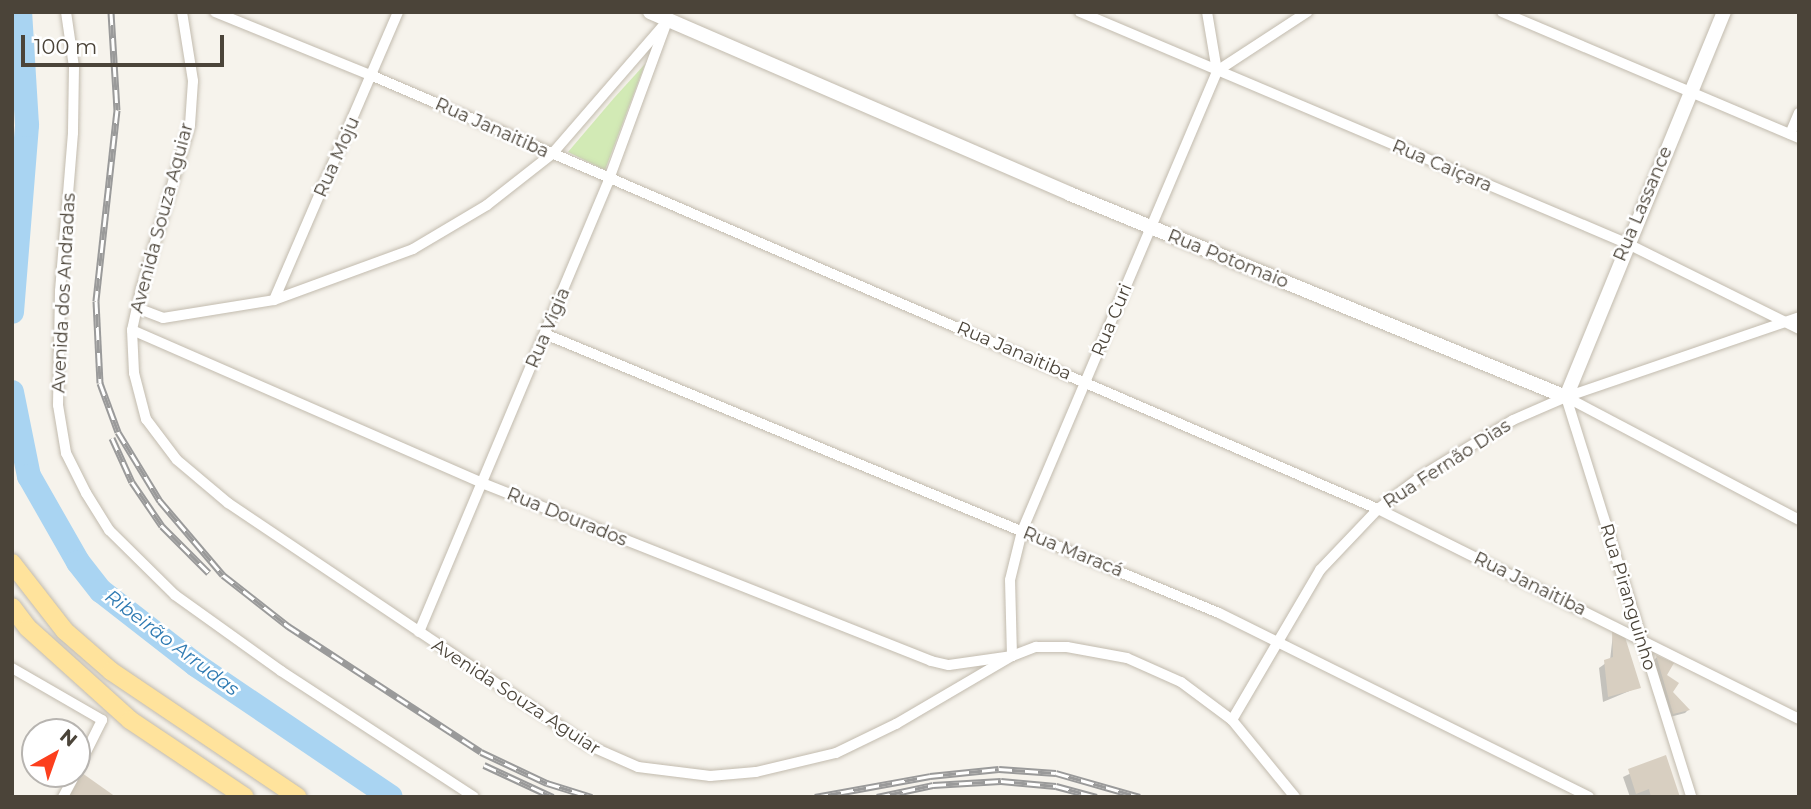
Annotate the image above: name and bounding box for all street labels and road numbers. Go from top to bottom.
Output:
street label: Rua Janaitiba [432,93,552,163]
street label: Rua Moju [310,113,364,201]
street label: Avenida Souza Aguiar [126,120,198,316]
street label: Rua Caiçara [1389,135,1495,197]
street label: Rua Lassance [1609,143,1677,265]
street label: Avenida dos Andradas [48,192,80,394]
street label: Rua Potomaio [1164,225,1292,293]
street label: Rua Curi [1087,280,1137,360]
street label: Rua Vigia [521,285,575,371]
street label: Rua Janaitiba [953,317,1075,385]
street label: Rua Fernão Dias [1379,415,1515,513]
street label: Rua Dourados [504,483,630,551]
street label: Rua Piranguinho [1595,521,1661,673]
street label: Rua Maracá [1020,522,1126,582]
street label: Rua Janaitiba [1470,547,1590,621]
street label: Avenida Souza Aguiar [428,634,604,760]

